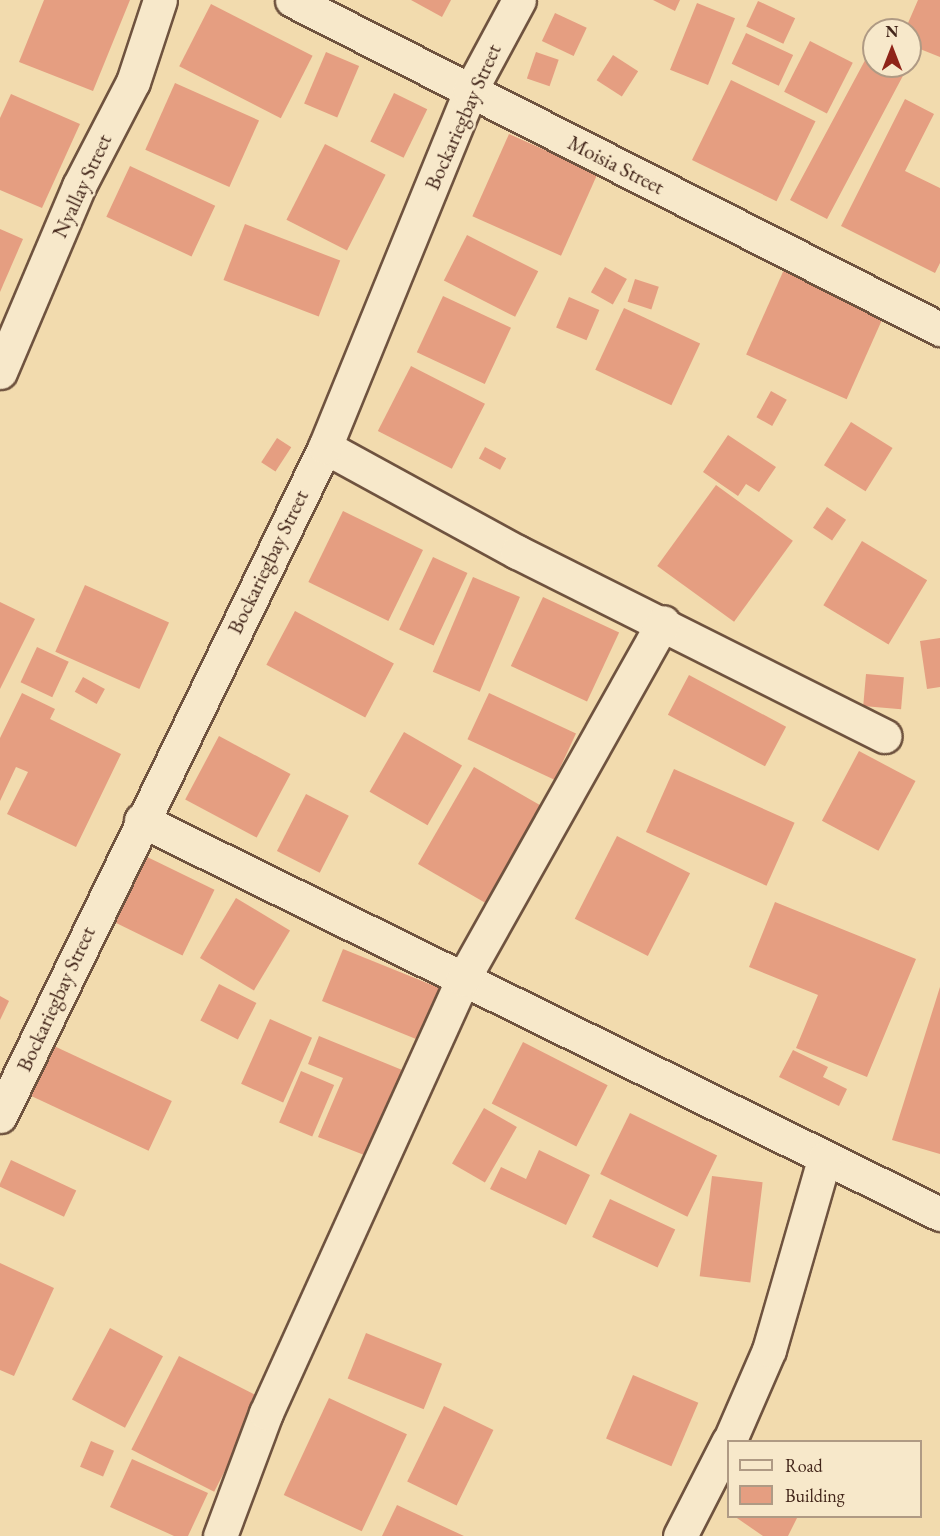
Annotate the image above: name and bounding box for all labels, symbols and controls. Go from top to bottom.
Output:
north arrow [862,18,922,78]
text: N [886,21,898,42]
street label: Bockariegbay Street [420,40,506,194]
street label: Nyallay Street [47,130,117,242]
street label: Moisia Street [564,130,668,200]
street label: Bockariegbay Street [222,486,314,638]
street label: Bockariegbay Street [11,922,101,1076]
legend [727,1440,922,1518]
text: Road [785,1454,823,1477]
text: Building [785,1484,845,1507]

